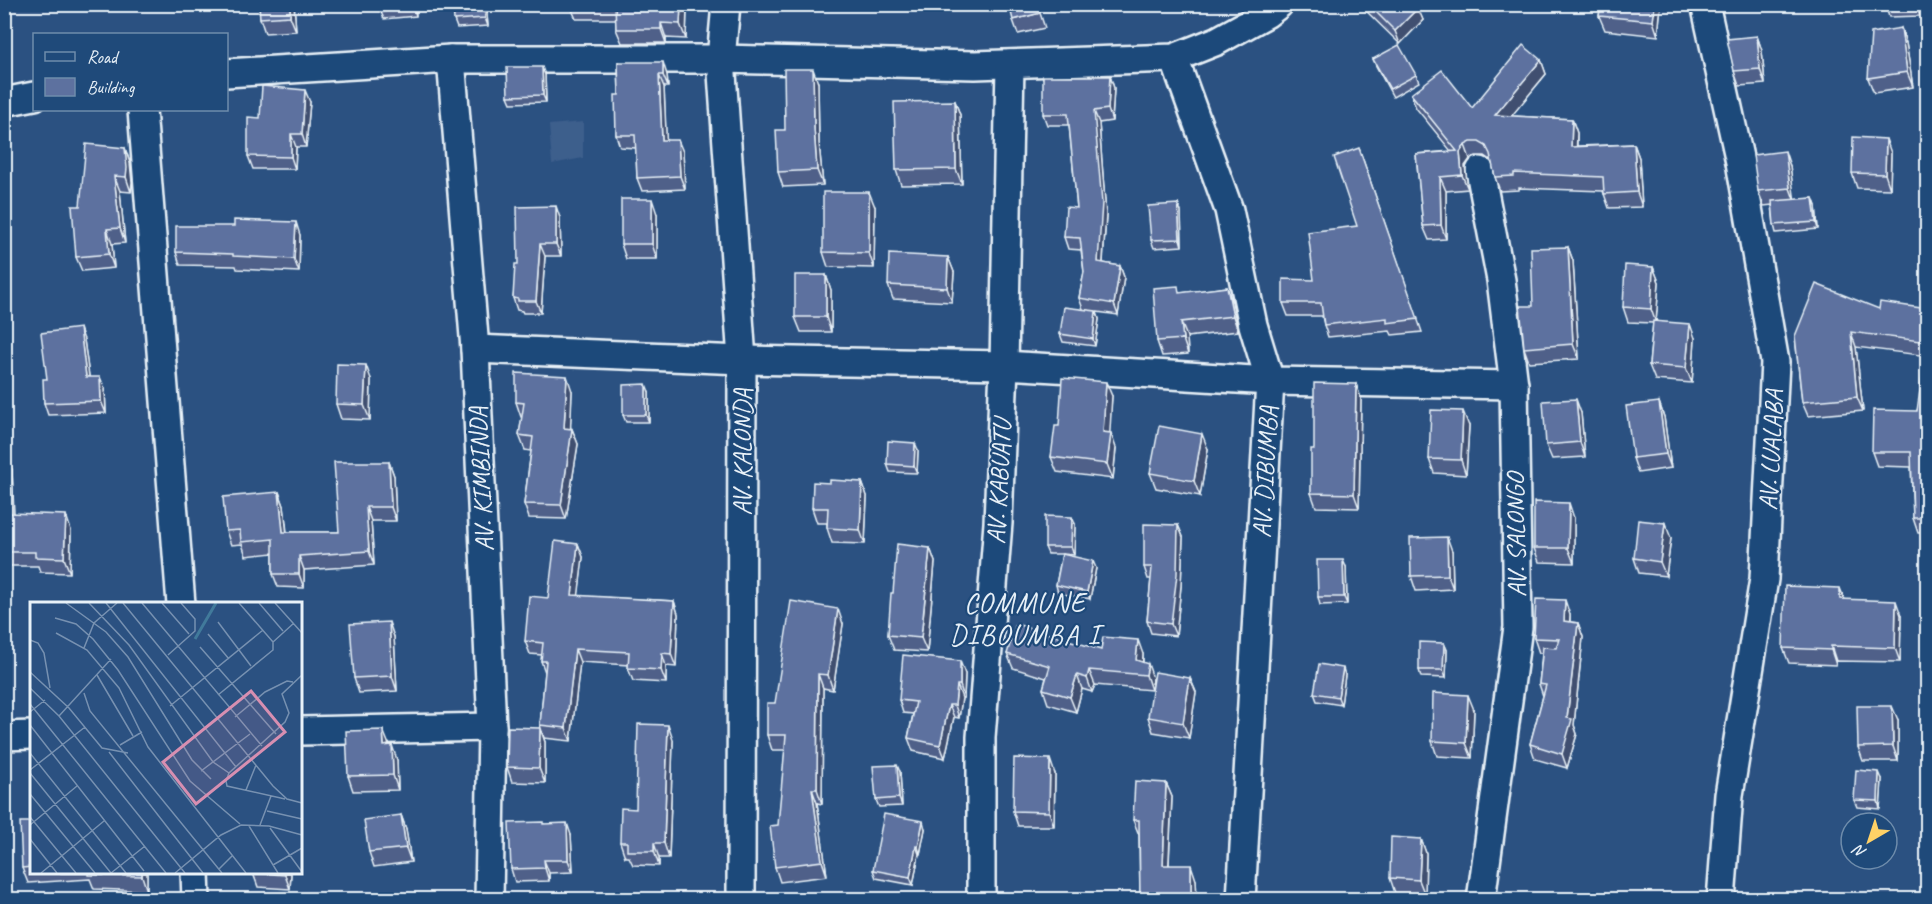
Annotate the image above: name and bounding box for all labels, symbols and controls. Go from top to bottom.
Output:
legend [33,33,228,111]
text: Road [87,46,120,68]
text: Building [87,76,136,98]
street label: AV. LUALABA [1751,387,1791,511]
street label: AV. KALONDA [726,388,759,515]
street label: AV. DIBUMBA [1245,404,1285,539]
street label: AV. KIMBINDA [461,405,501,552]
street label: AV. KABUATU [979,415,1019,545]
street label: AV. SALONGO [1498,469,1534,598]
district label: COMMUNE DIBOUMBA I [950,585,1105,652]
inset map [30,602,302,874]
north arrow [1839,811,1899,871]
text: N [1848,839,1870,863]

